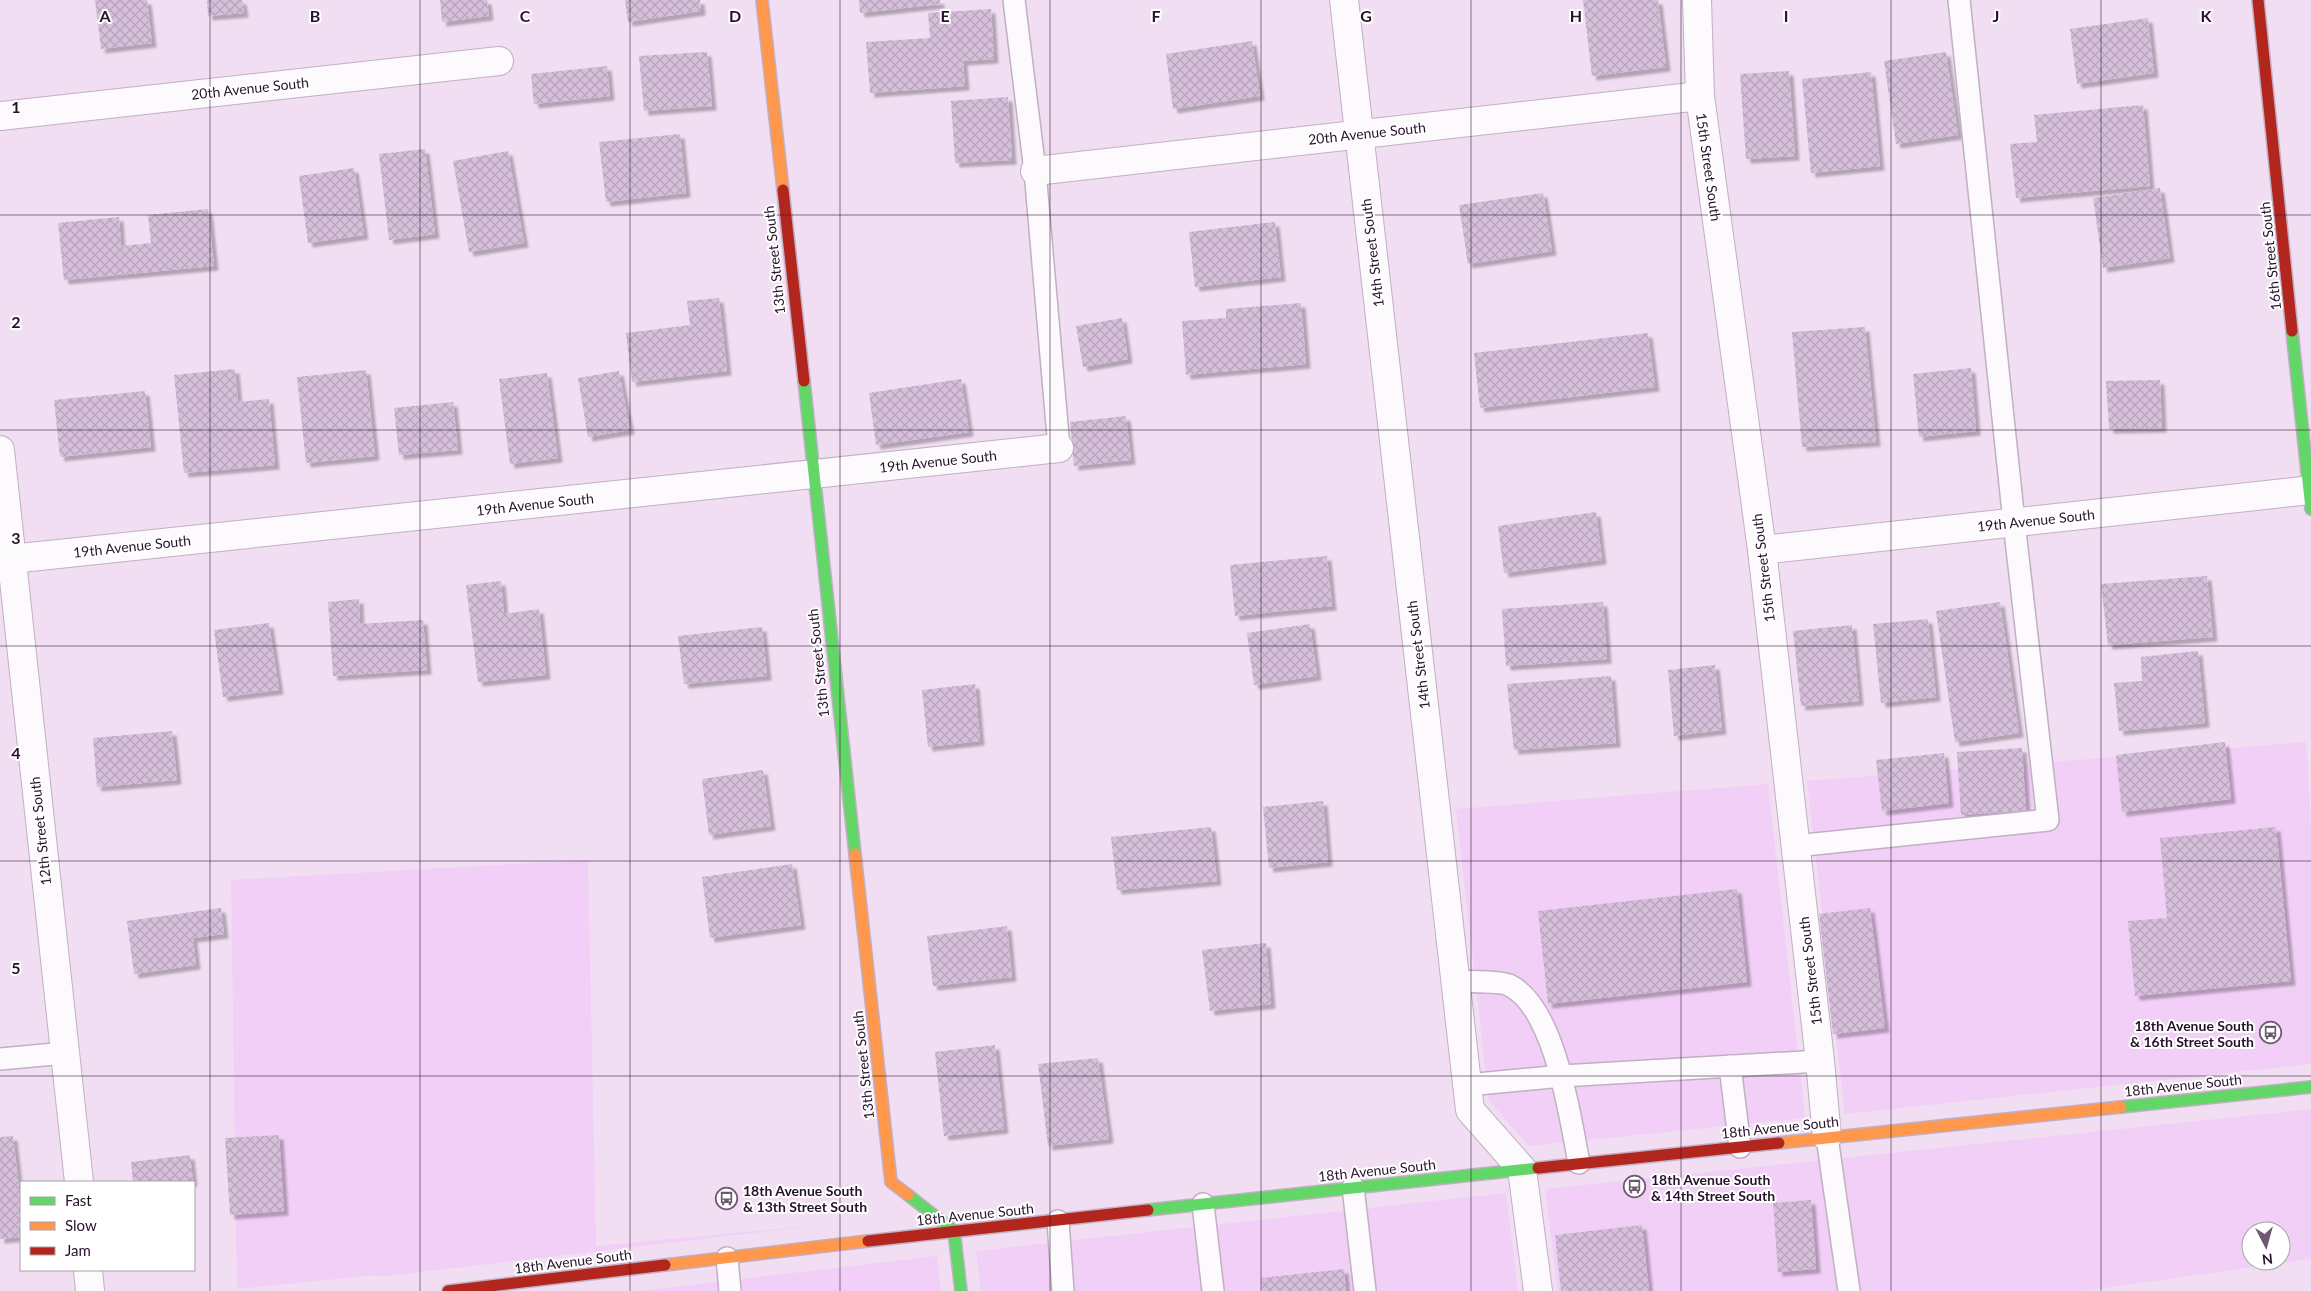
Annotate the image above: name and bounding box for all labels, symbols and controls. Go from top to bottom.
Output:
text: A [98,6,111,25]
text: B [310,6,320,25]
text: C [520,6,531,25]
text: D [729,6,741,25]
text: E [940,6,950,25]
text: F [1151,6,1161,25]
text: G [1360,6,1372,25]
text: H [1570,6,1582,25]
text: I [1784,6,1788,25]
text: J [1993,6,1999,25]
text: K [2201,6,2213,25]
street label: 20th Avenue South [190,73,310,103]
text: 1 [11,97,21,116]
street label: 15th Street South [1693,112,1725,222]
street label: 20th Avenue South [1307,118,1427,148]
street label: 14th Street South [1357,198,1387,308]
street label: 16th Street South [2256,201,2284,311]
street label: 13th Street South [760,205,788,315]
text: 2 [11,312,21,331]
street label: 19th Avenue South [878,446,998,476]
street label: 19th Avenue South [475,489,595,519]
street label: 19th Avenue South [1976,505,2096,535]
street label: 15th Street South [1748,513,1778,623]
text: 3 [11,528,21,547]
street label: 19th Avenue South [72,531,192,561]
street label: 14th Street South [1403,600,1433,710]
street label: 13th Street South [804,608,832,718]
text: 4 [11,743,21,762]
street label: 12th Street South [26,776,54,886]
street label: 15th Street South [1795,916,1825,1026]
text: 5 [11,958,21,977]
street label: 13th Street South [849,1010,877,1120]
place label: 18th Avenue South & 16th Street South [2130,1017,2254,1050]
bus stop icon: 18th Avenue South & 16th Street South [2258,1021,2282,1045]
street label: 18th Avenue South [2123,1070,2243,1100]
street label: 18th Avenue South [1720,1112,1840,1142]
street label: 18th Avenue South [1317,1155,1437,1185]
place label: 18th Avenue South & 14th Street South [1651,1171,1775,1204]
bus stop icon: 18th Avenue South & 14th Street South [1623,1175,1647,1199]
legend [20,1181,195,1271]
place label: 18th Avenue South & 13th Street South [743,1182,867,1215]
bus stop icon: 18th Avenue South & 13th Street South [715,1186,739,1210]
text: Fast [65,1191,92,1209]
street label: 18th Avenue South [915,1199,1035,1229]
text: Slow [65,1216,97,1234]
north arrow [2241,1221,2291,1271]
text: Jam [65,1241,91,1259]
street label: 18th Avenue South [513,1245,633,1277]
text: N [2261,1250,2274,1268]

